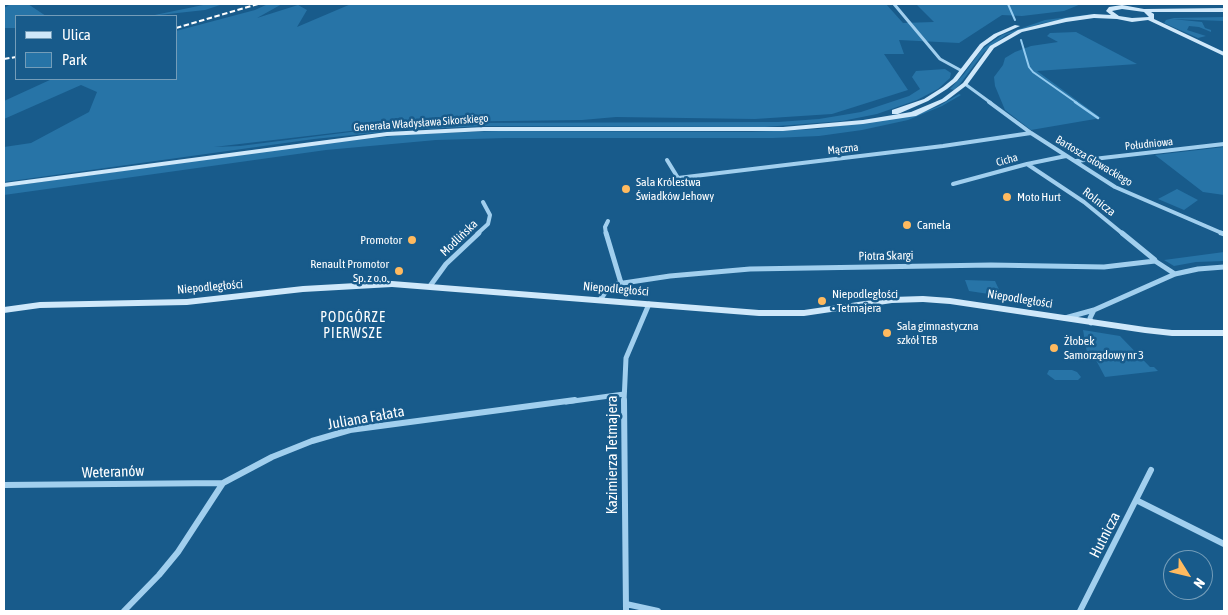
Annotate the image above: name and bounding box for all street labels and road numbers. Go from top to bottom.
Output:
street label: Generała Władysława Sikorskiego [353,112,489,134]
street label: Bartosza Głowackiego [1053,133,1135,189]
street label: Południowa [1124,135,1174,153]
street label: Mączna [827,141,859,157]
street label: Cicha [995,151,1019,169]
street label: Rolnicza [1080,185,1118,219]
street label: Modlińska [437,217,481,259]
street label: Piotra Skargi [858,248,914,264]
street label: Niepodległości [176,277,244,297]
street label: Niepodległości [582,279,650,299]
street label: Niepodległości [986,287,1054,311]
street label: Kazimierza Tetmajera [603,396,621,514]
street label: Juliana Fałata [326,402,406,434]
street label: Weteranów [81,462,145,482]
street label: Hutnicza [1086,509,1124,561]

